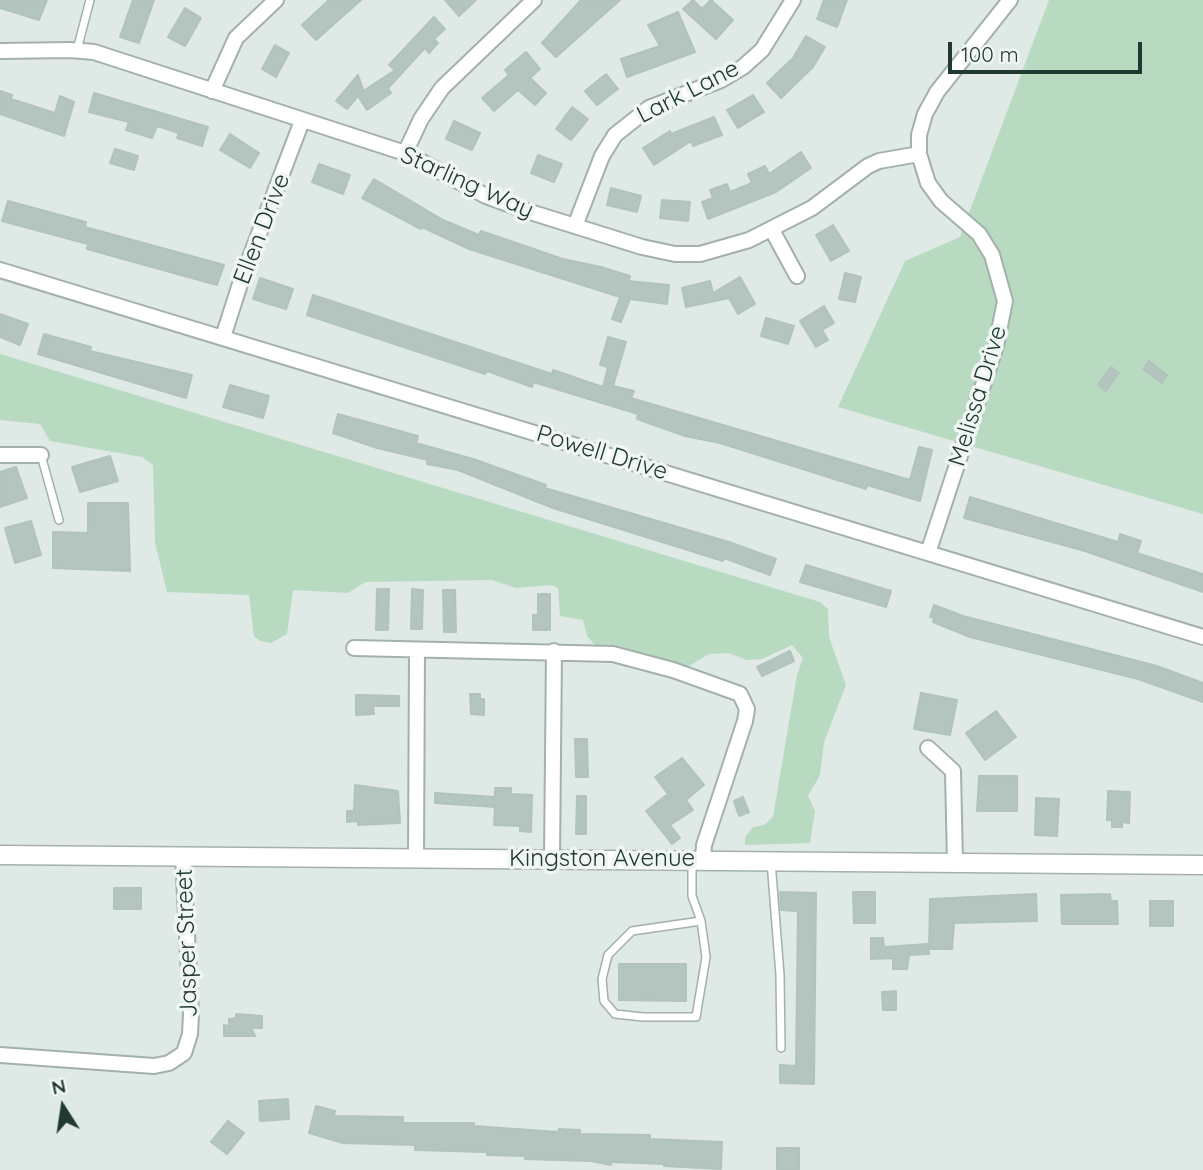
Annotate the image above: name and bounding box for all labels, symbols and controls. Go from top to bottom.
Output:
scale bar [951,28,1145,72]
text: 100 m [961,41,1019,67]
street label: Lark Lane [632,54,744,130]
street label: Starling Way [396,141,538,225]
street label: Ellen Drive [228,170,296,288]
street label: Melissa Drive [943,322,1013,470]
street label: Powell Drive [533,419,671,487]
street label: Kingston Avenue [509,845,695,873]
street label: Jasper Street [170,868,204,1018]
north arrow [28,1072,98,1142]
text: N [49,1073,68,1100]

